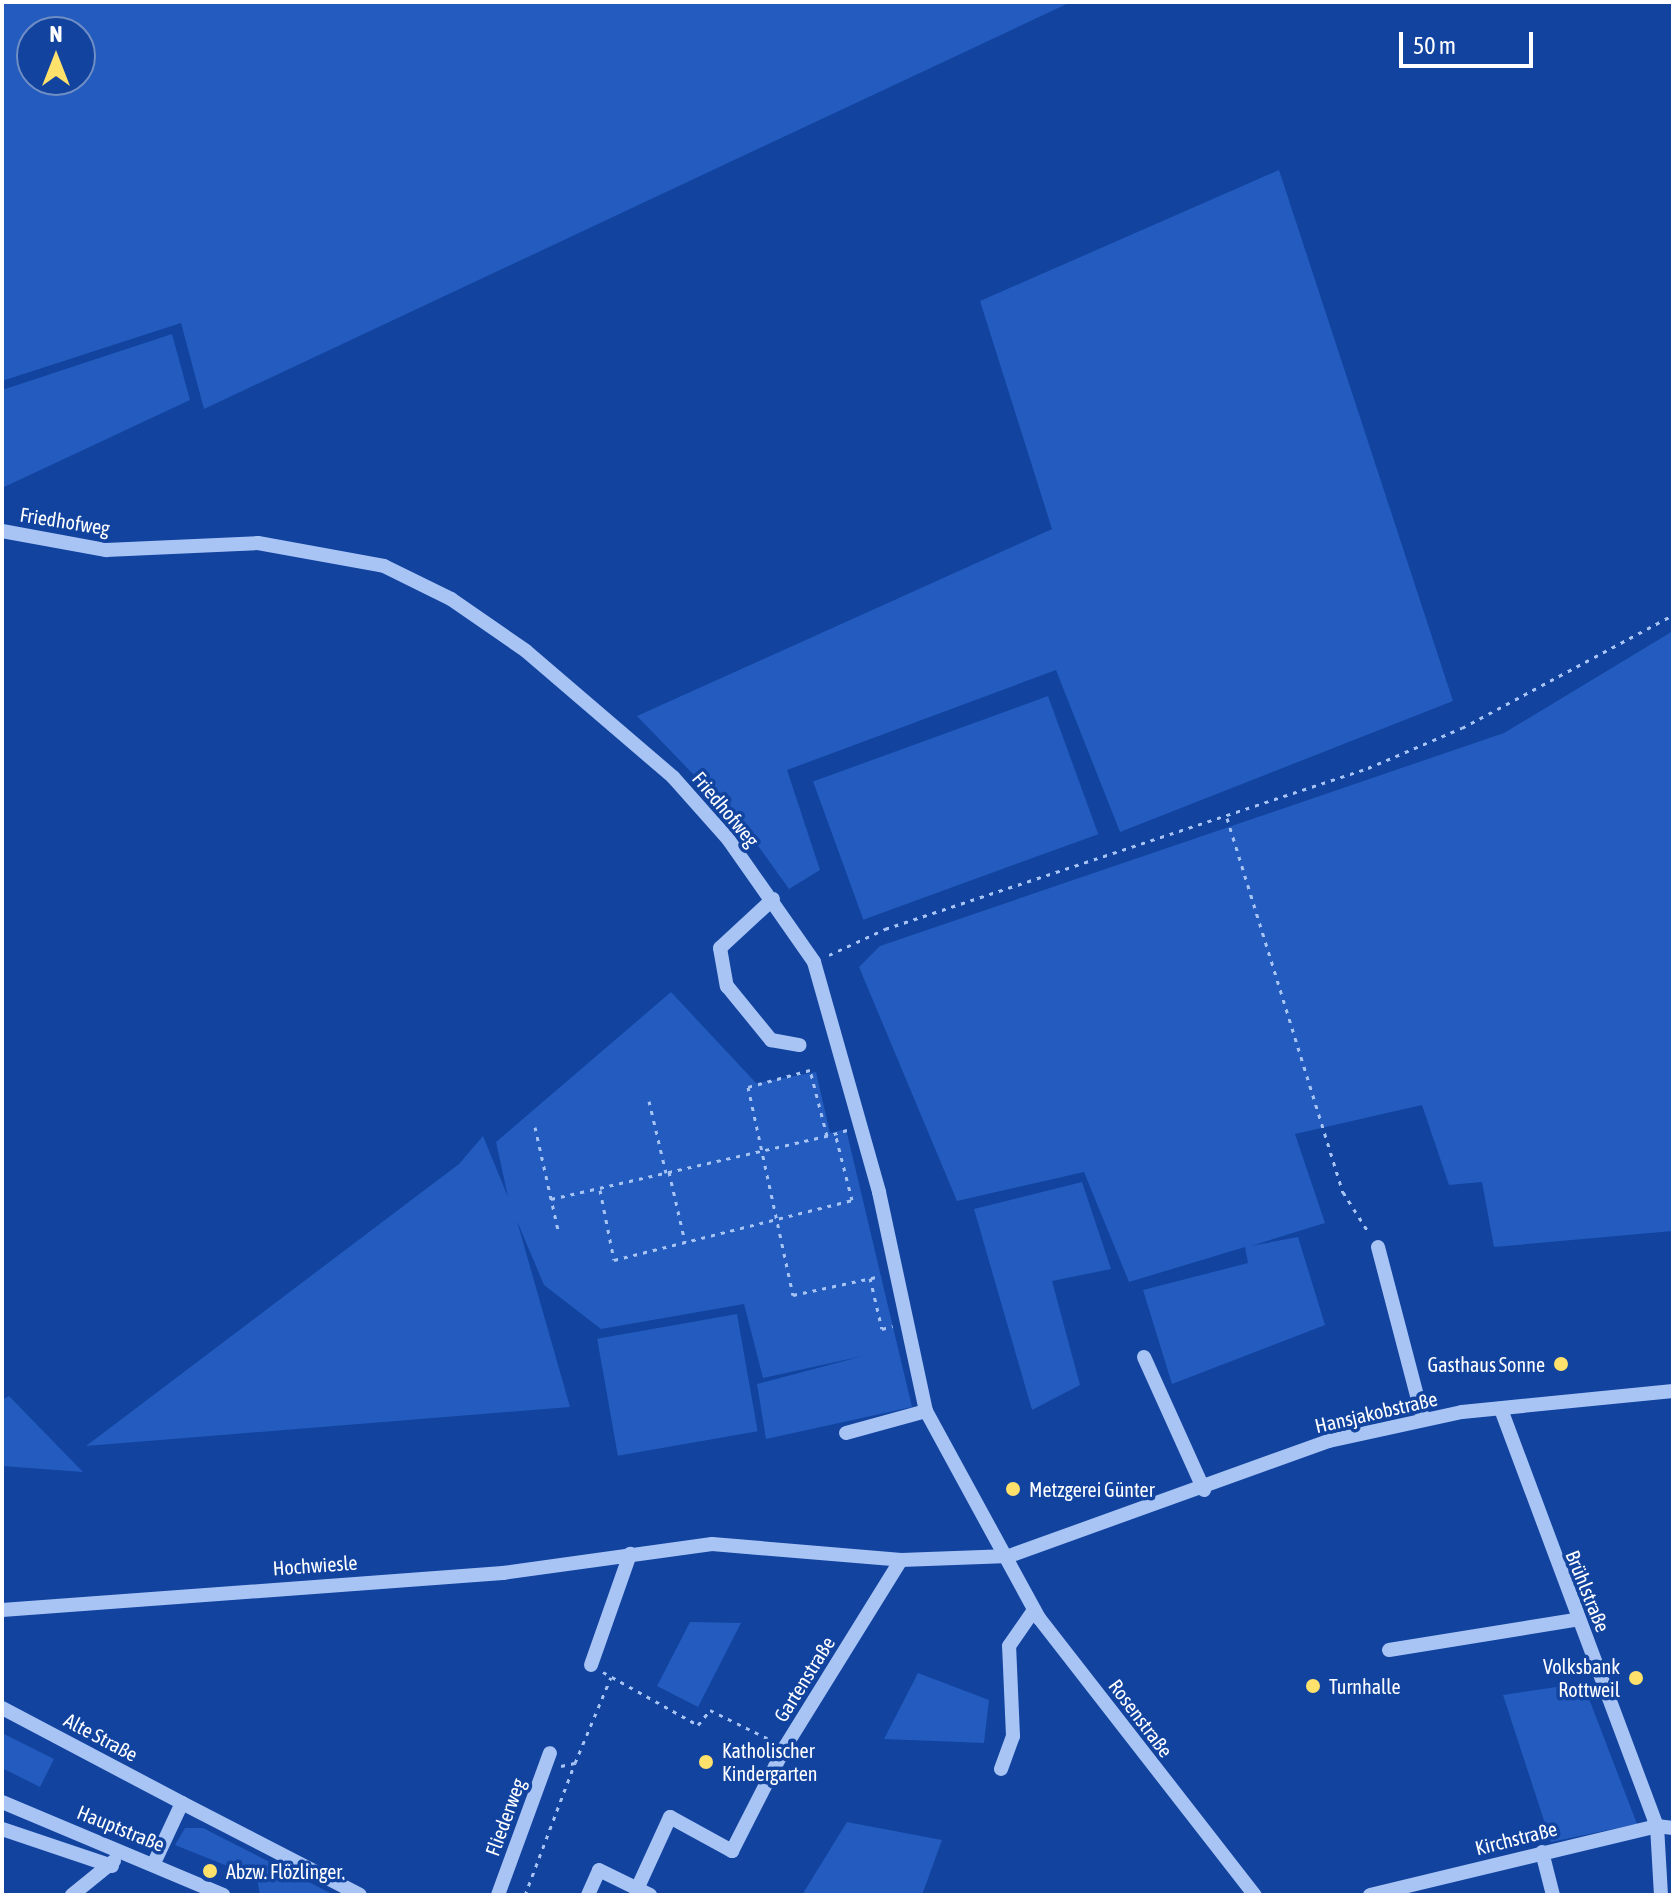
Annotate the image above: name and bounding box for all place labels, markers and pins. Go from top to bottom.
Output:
place label: Gasthaus Sonne [1428,1352,1545,1376]
marker: Gasthaus Sonne [1552,1355,1570,1373]
place label: Metzgerei Günter [1029,1477,1155,1501]
marker: Metzgerei Günter [1004,1480,1022,1498]
place label: Volksbank Rottweil [1543,1654,1620,1701]
marker: Volksbank Rottweil [1627,1669,1645,1687]
place label: Turnhalle [1329,1674,1401,1698]
marker: Turnhalle [1304,1677,1322,1695]
place label: Katholischer Kindergarten [722,1738,817,1785]
marker: Katholischer Kindergarten [697,1753,715,1771]
place label: Abzw. Flözlinger. [226,1859,345,1883]
marker: Abzw. Flözlinger. [201,1862,219,1880]

